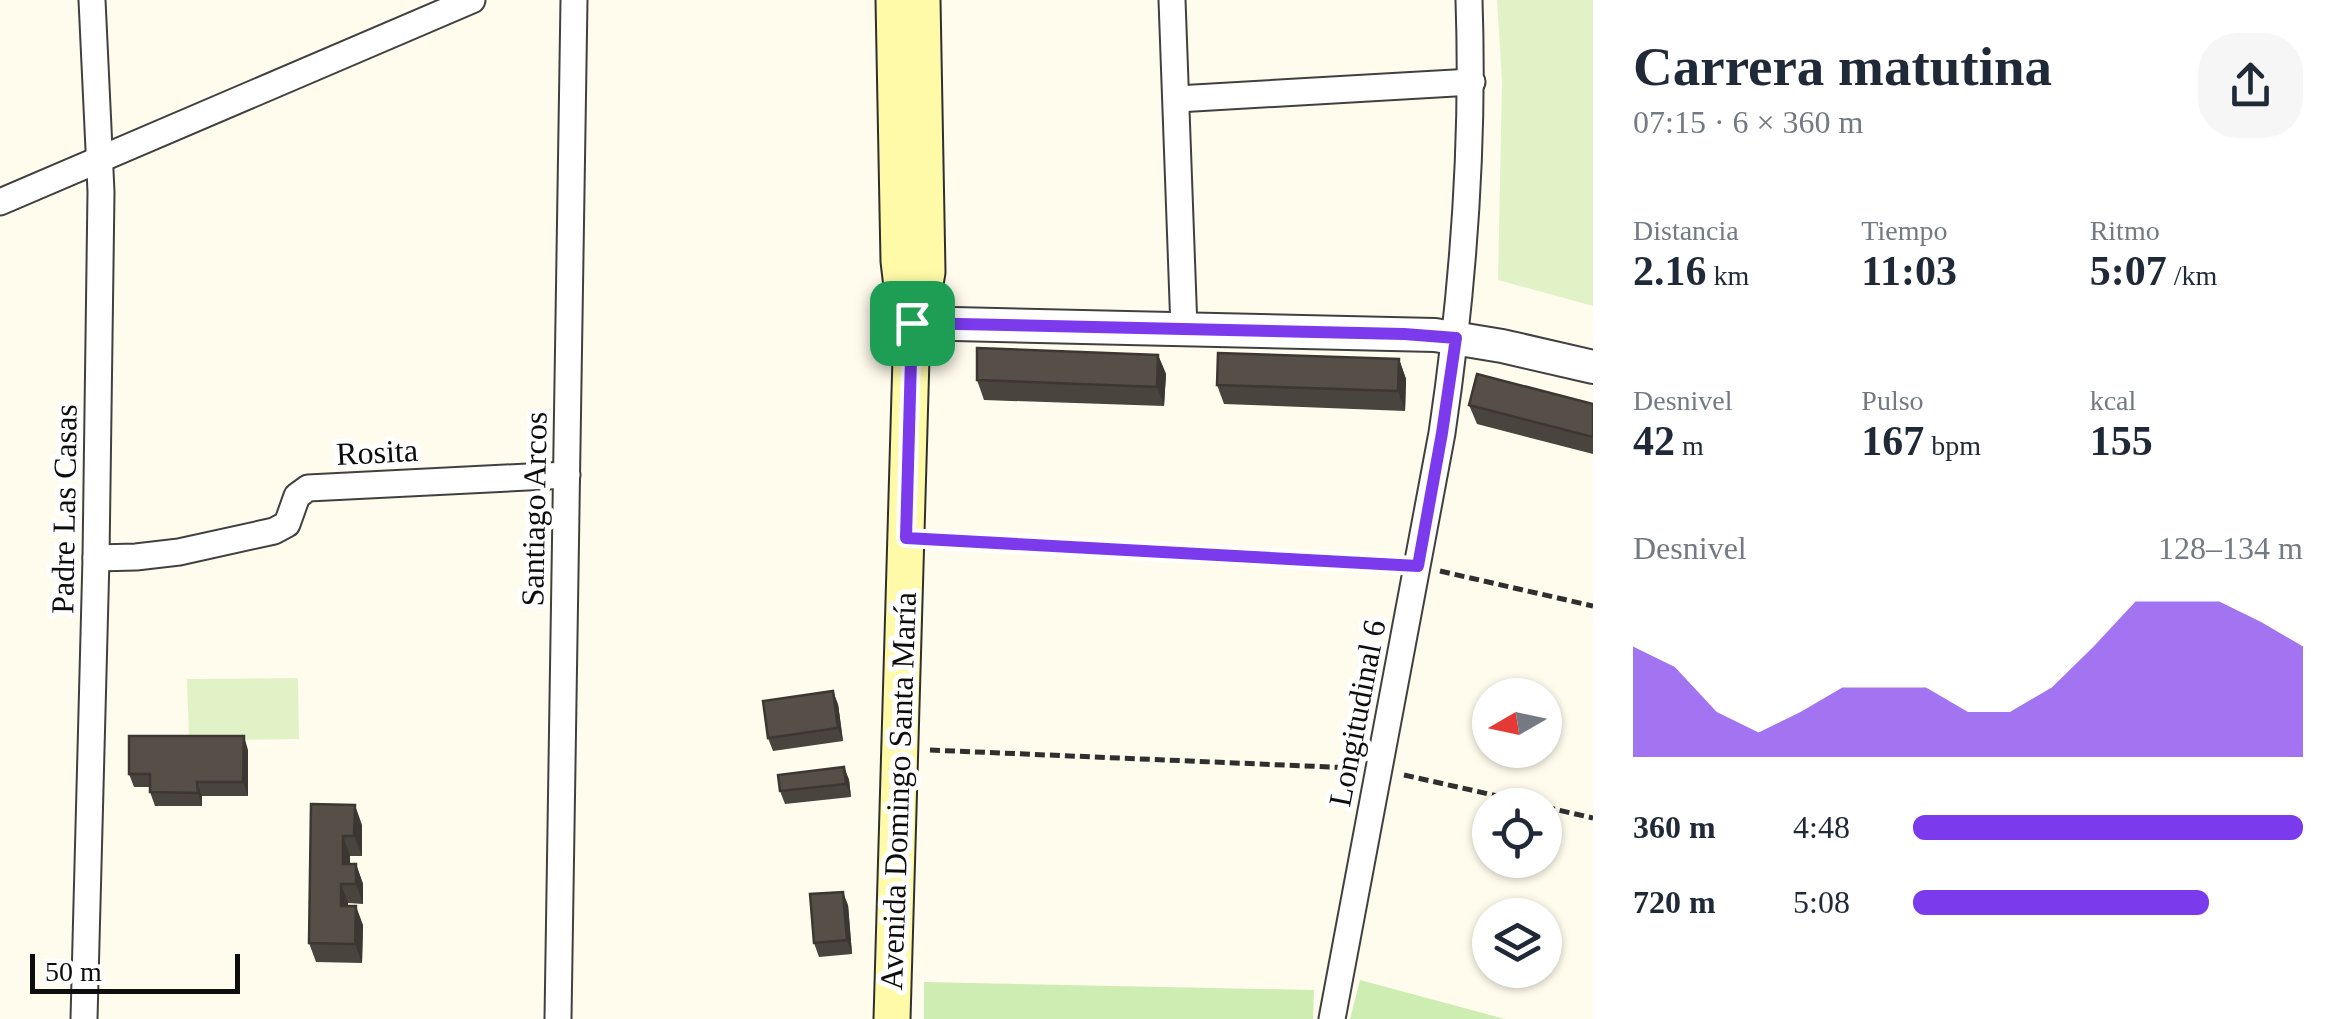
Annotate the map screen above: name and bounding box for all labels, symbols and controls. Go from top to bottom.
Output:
button: share [2198,33,2303,138]
text: Carrera matutina [1633,36,2052,97]
text: 07:15 · 6 × 360 m [1633,104,1863,140]
text: Distancia [1633,215,1739,246]
text: Tiempo [1861,215,1947,246]
text: Ritmo [2090,215,2160,246]
text: 2.16 [1633,248,1707,294]
text: 11:03 [1861,248,1957,294]
text: 5:07 [2090,248,2167,294]
text: km [1707,260,1749,291]
text: /km [2167,260,2217,291]
pin [870,281,955,366]
icon: arrive [885,296,940,351]
text: Desnivel [1633,385,1733,416]
text: Pulso [1861,385,1924,416]
text: kcal [2090,385,2136,416]
street label: Padre Las Casas [44,404,84,614]
street label: Santiago Arcos [514,411,554,607]
text: 42 [1633,418,1675,464]
text: 167 [1861,418,1924,464]
text: 155 [2090,418,2153,464]
text: m [1675,430,1704,461]
text: bpm [1924,430,1981,461]
street label: Rosita [335,432,419,472]
text: Desnivel [1633,530,1747,566]
text: 128–134 m [2158,530,2303,566]
street label: Avenida Domingo Santa María [873,591,923,991]
street label: Longitudinal 6 [1321,617,1393,809]
north arrow [1472,678,1562,768]
map controls [1472,678,1562,988]
button: locate [1472,788,1562,878]
text: 360 m [1633,809,1716,845]
text: 4:48 [1793,809,1850,845]
text: 720 m [1633,884,1716,920]
text: 5:08 [1793,884,1850,920]
button: layers [1472,898,1562,988]
scale bar [30,949,240,994]
text: 50 m [45,956,102,987]

